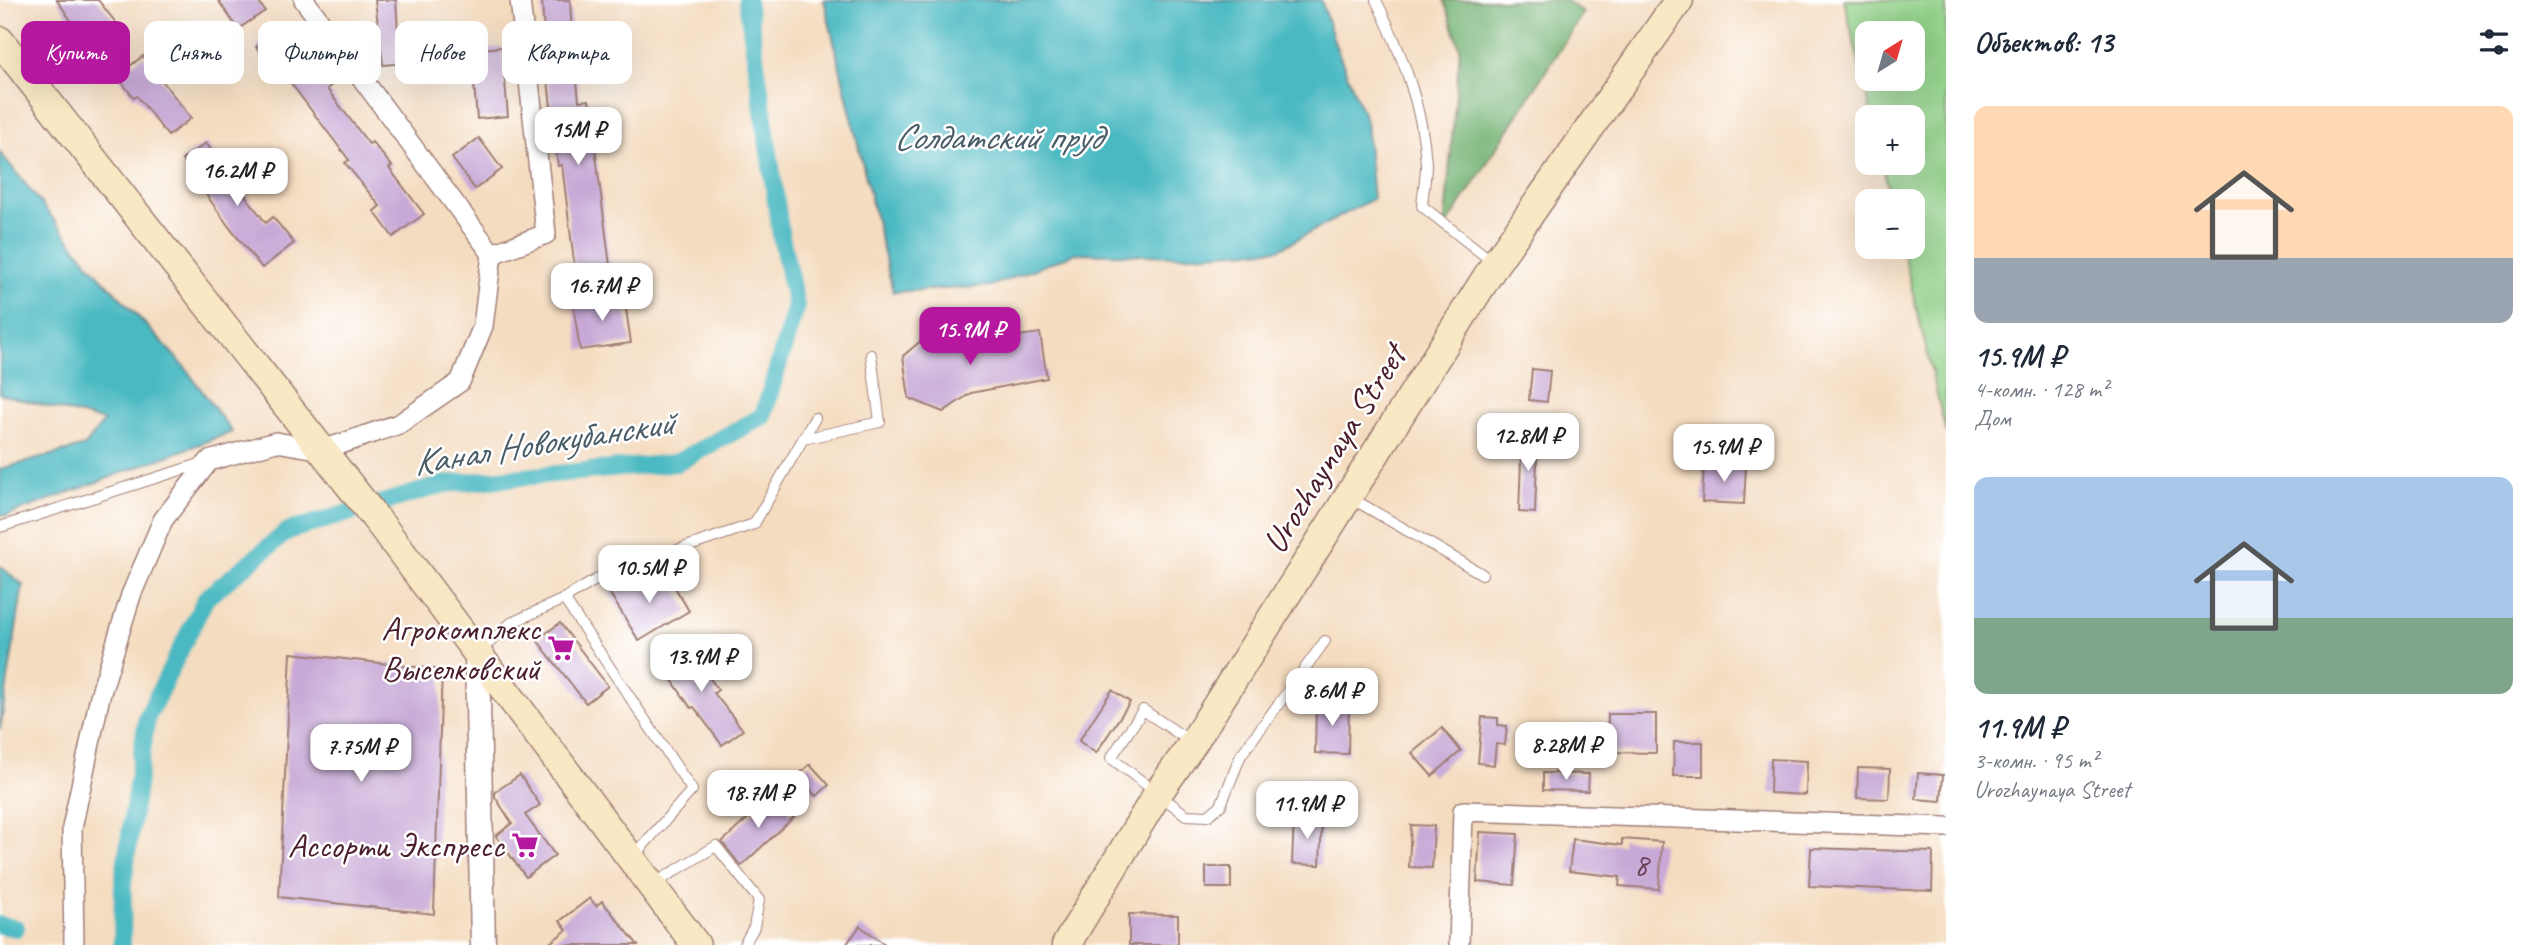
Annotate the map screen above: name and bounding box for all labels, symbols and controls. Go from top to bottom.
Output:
chip: Купить [21,21,130,84]
chip: Снять [144,21,244,84]
chip: Фильтры [258,21,381,84]
chip: Новое [395,21,488,84]
chip: Квартира [502,21,632,84]
north arrow [1855,21,1925,91]
map controls [1855,21,1925,259]
text: Объектов: 13 [1974,23,2113,61]
icon: filters [2475,23,2513,61]
button: + [1855,105,1925,175]
pin: 15M ₽ [529,108,627,167]
water label: Солдатский пруд [893,113,1108,160]
text: 15M ₽ [551,115,605,144]
pin: 16.2M ₽ [172,148,302,208]
icon: home [2181,152,2307,278]
text: 16.2M ₽ [202,156,272,185]
button: − [1855,189,1925,259]
pin: 16.7M ₽ [537,264,667,323]
text: 16.7M ₽ [567,271,637,300]
pin: 15.9M ₽ [905,308,1035,367]
text: 15.9M ₽ [935,315,1005,344]
street label: Urozhaynaya Street [1252,333,1418,561]
text: 15.9M ₽ [1974,337,2064,375]
text: 4-комн. · 128 m² [1974,375,2108,404]
water label: Канал Новокубанский [410,397,684,486]
text: Дом [1974,404,2011,433]
pin: 12.8M ₽ [1463,414,1593,473]
text: 12.8M ₽ [1493,421,1563,450]
pin: 15.9M ₽ [1659,424,1789,484]
text: 15.9M ₽ [1689,432,1759,461]
icon: home [2181,523,2307,649]
pin: 10.5M ₽ [584,546,714,605]
text: 10.5M ₽ [614,553,684,582]
place label: Агрокомплекс Выселковский [381,606,542,691]
supermarket icon: Агрокомплекс Выселковский [546,633,576,663]
pin: 13.9M ₽ [636,634,766,694]
text: 13.9M ₽ [666,642,736,671]
pin: 8.6M ₽ [1275,668,1389,728]
text: 8.6M ₽ [1302,676,1362,705]
text: 11.9M ₽ [1974,708,2065,746]
pin: 8.28M ₽ [1501,722,1631,782]
pin: 7.75M ₽ [296,724,426,784]
text: 8.28M ₽ [1531,730,1601,759]
text: 7.75M ₽ [326,732,396,761]
text: 3-комн. · 95 m² [1974,746,2098,775]
pin: 18.7M ₽ [693,770,823,830]
text: Urozhaynaya Street [1974,775,2130,804]
text: 18.7M ₽ [723,778,793,807]
pin: 11.9M ₽ [1242,782,1372,841]
text: 11.9M ₽ [1272,789,1342,818]
place label: Ассорти Экспресс [288,823,506,868]
supermarket icon: Ассорти Экспресс [510,830,540,860]
house number: 8 [1634,844,1651,885]

